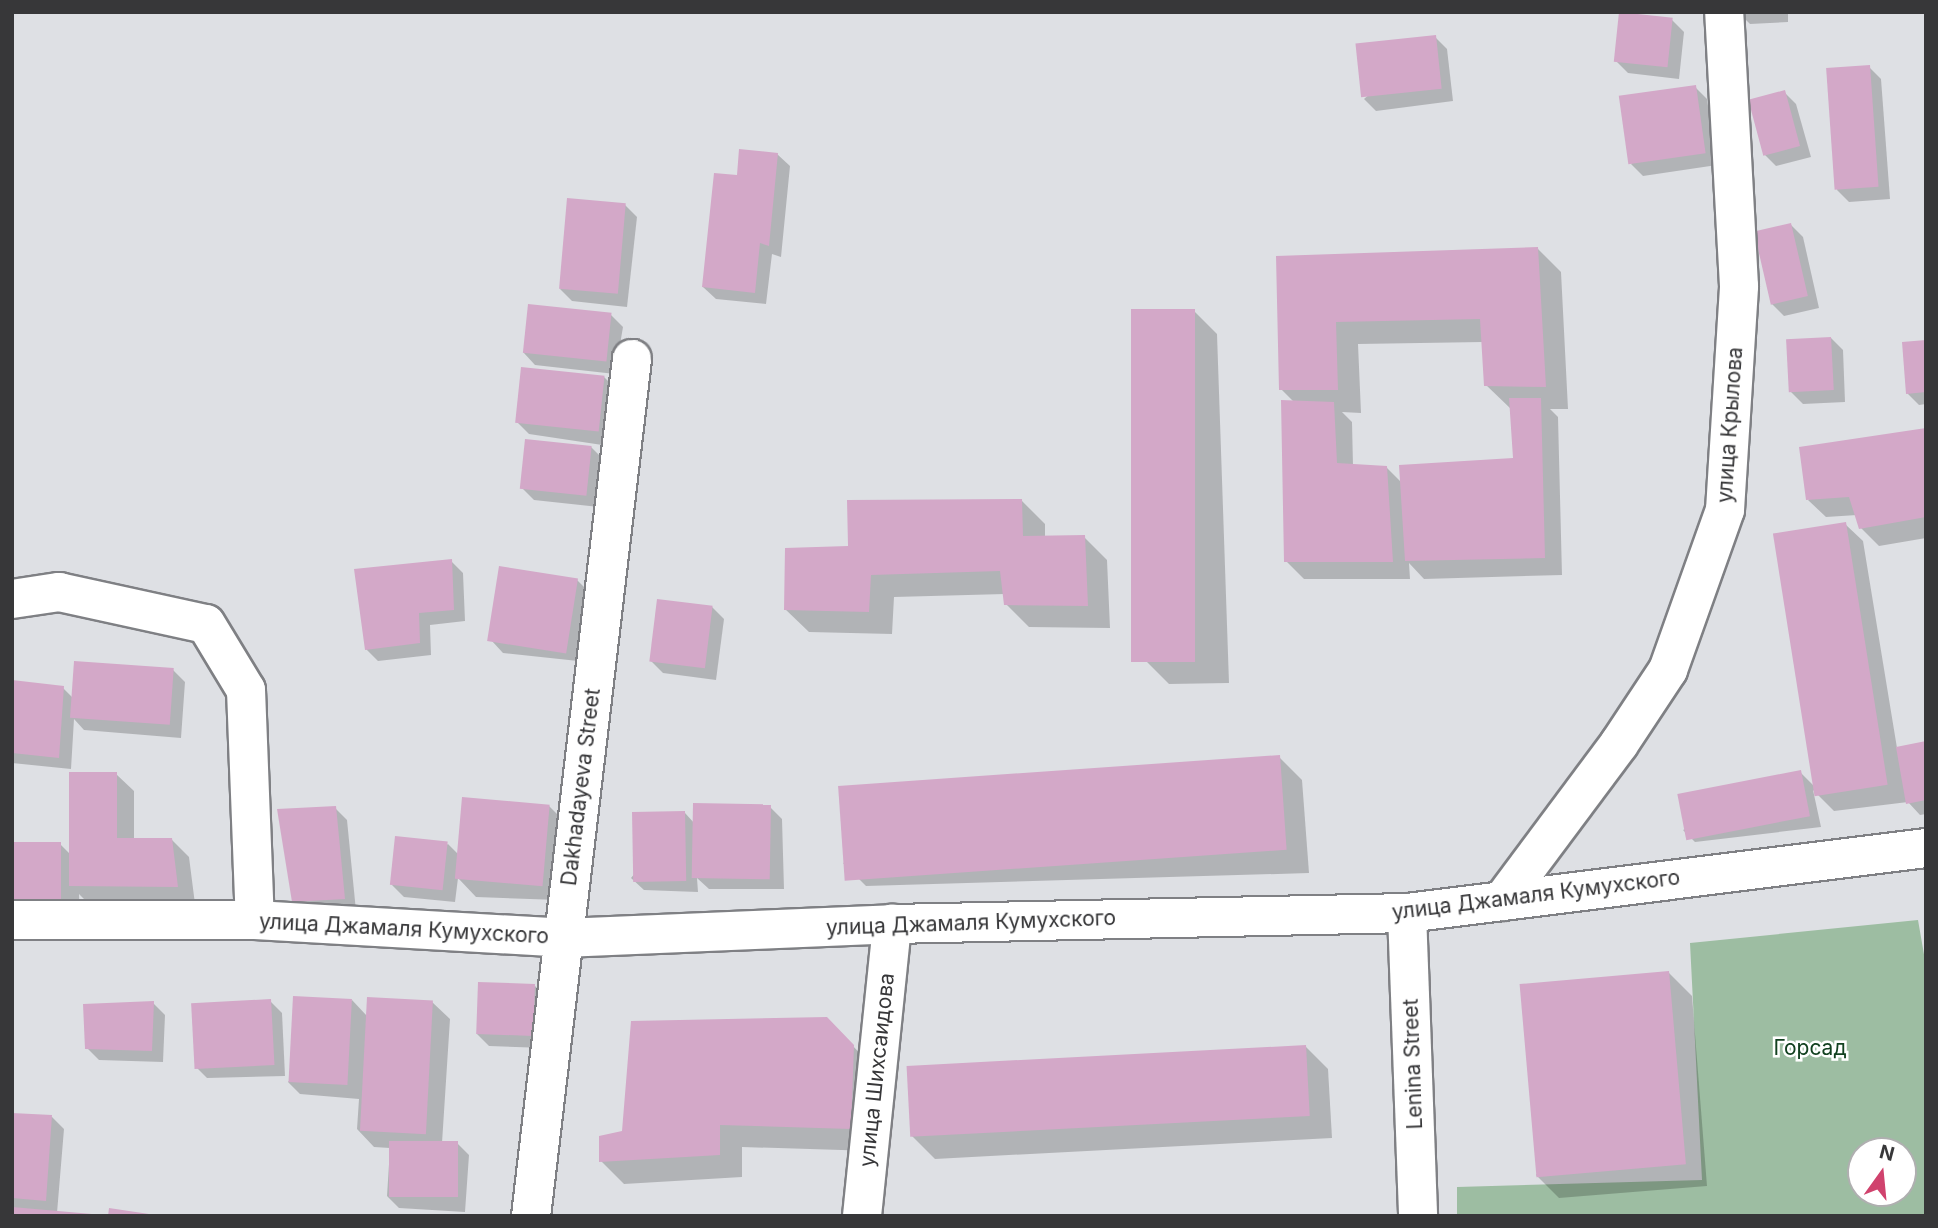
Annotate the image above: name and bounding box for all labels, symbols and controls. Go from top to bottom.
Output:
street label: улица Крылова [1712,346,1748,504]
street label: Dakhadayeva Street [556,687,606,887]
street label: улица Джамаля Кумухского [1390,865,1682,925]
street label: улица Джамаля Кумухского [826,905,1116,941]
street label: улица Джамаля Кумухского [258,909,550,949]
street label: улица Шихсаидова [854,972,900,1168]
street label: Lenina Street [1398,998,1428,1130]
park label: Горсад [1773,1035,1847,1061]
north arrow [1847,1137,1917,1207]
text: N [1877,1140,1897,1166]

